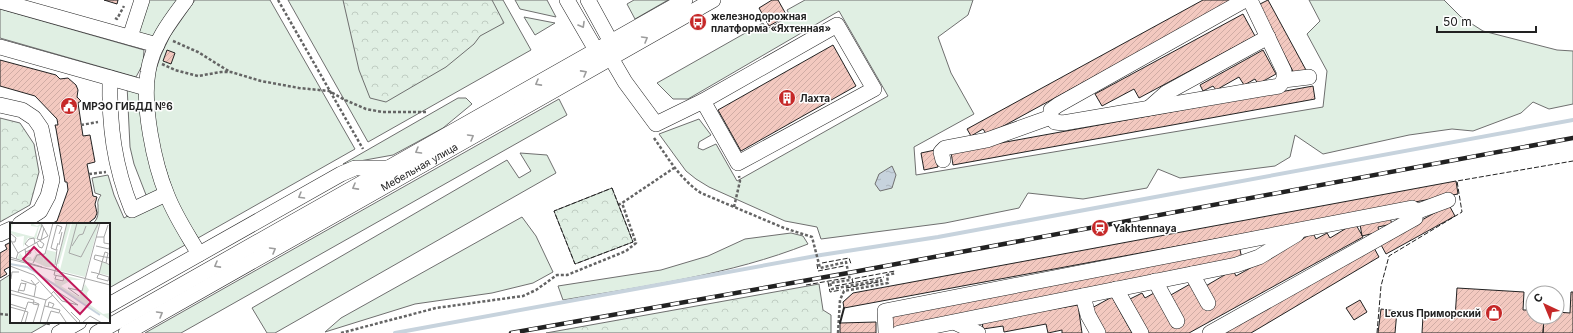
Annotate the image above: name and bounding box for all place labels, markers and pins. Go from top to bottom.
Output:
place label: железнодорожная платформа «Яхтенная» [711,10,831,34]
bus stop icon: железнодорожная платформа «Яхтенная» [688,12,708,32]
building icon: Лахта [777,88,797,108]
place label: Лахта [800,92,830,104]
public building icon: МРЭО ГИБДД №6 [59,96,79,116]
place label: МРЭО ГИБДД №6 [82,100,173,112]
station icon: Yakhtennaya [1090,218,1110,238]
place label: Yakhtennaya [1113,222,1177,235]
shop icon: Lexus Приморский [1484,303,1504,323]
place label: Lexus Приморский [1385,307,1481,319]

